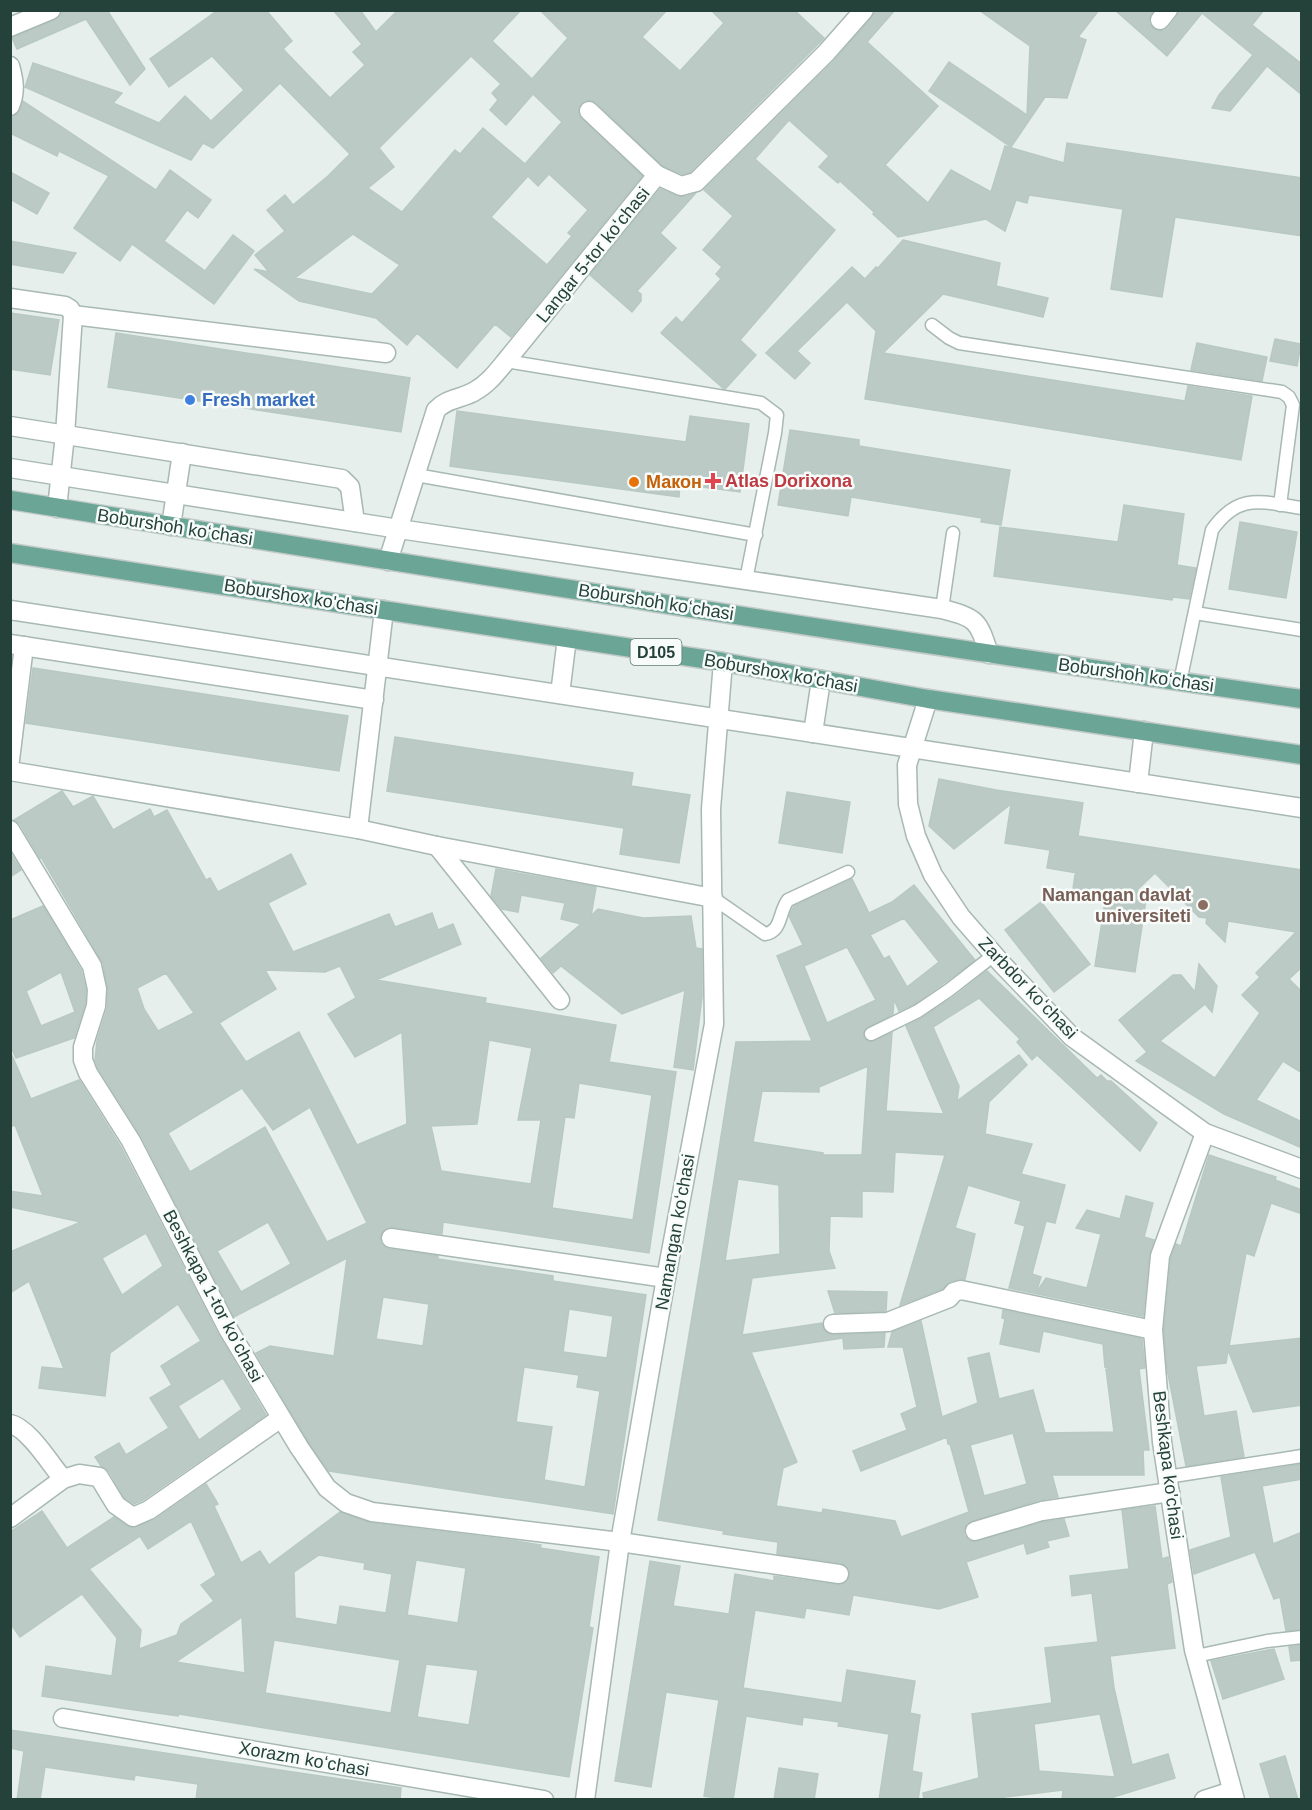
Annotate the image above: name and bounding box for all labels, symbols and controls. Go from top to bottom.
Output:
street label: Langar 5-tor koʻchasi [532,183,654,327]
place label: Fresh market [202,390,315,410]
marker: Fresh market [183,393,197,407]
place label: Atlas Dorixona [725,471,853,491]
place label: Макон [646,472,702,492]
marker: Atlas Dorixona [706,474,720,488]
marker: Макон [627,475,641,489]
street label: Boburshoh koʻchasi [96,505,254,549]
street label: Boburshox ko'chasi [223,575,379,619]
street label: Boburshoh koʻchasi [577,580,735,624]
road number: D105 [630,639,682,665]
street label: Boburshox ko'chasi [703,650,859,696]
street label: Boburshoh koʻchasi [1057,654,1215,696]
place label: Namangan davlat universiteti [1042,885,1191,926]
marker: Namangan davlat universiteti [1196,898,1210,912]
street label: Zarbdor koʻchasi [975,933,1081,1043]
street label: Namangan koʻchasi [651,1152,699,1312]
street label: Beshkapa 1-tor koʼchasi [159,1206,267,1386]
street label: Beshkapa ko'chasi [1149,1390,1187,1540]
street label: Xorazm koʻchasi [237,1738,371,1780]

